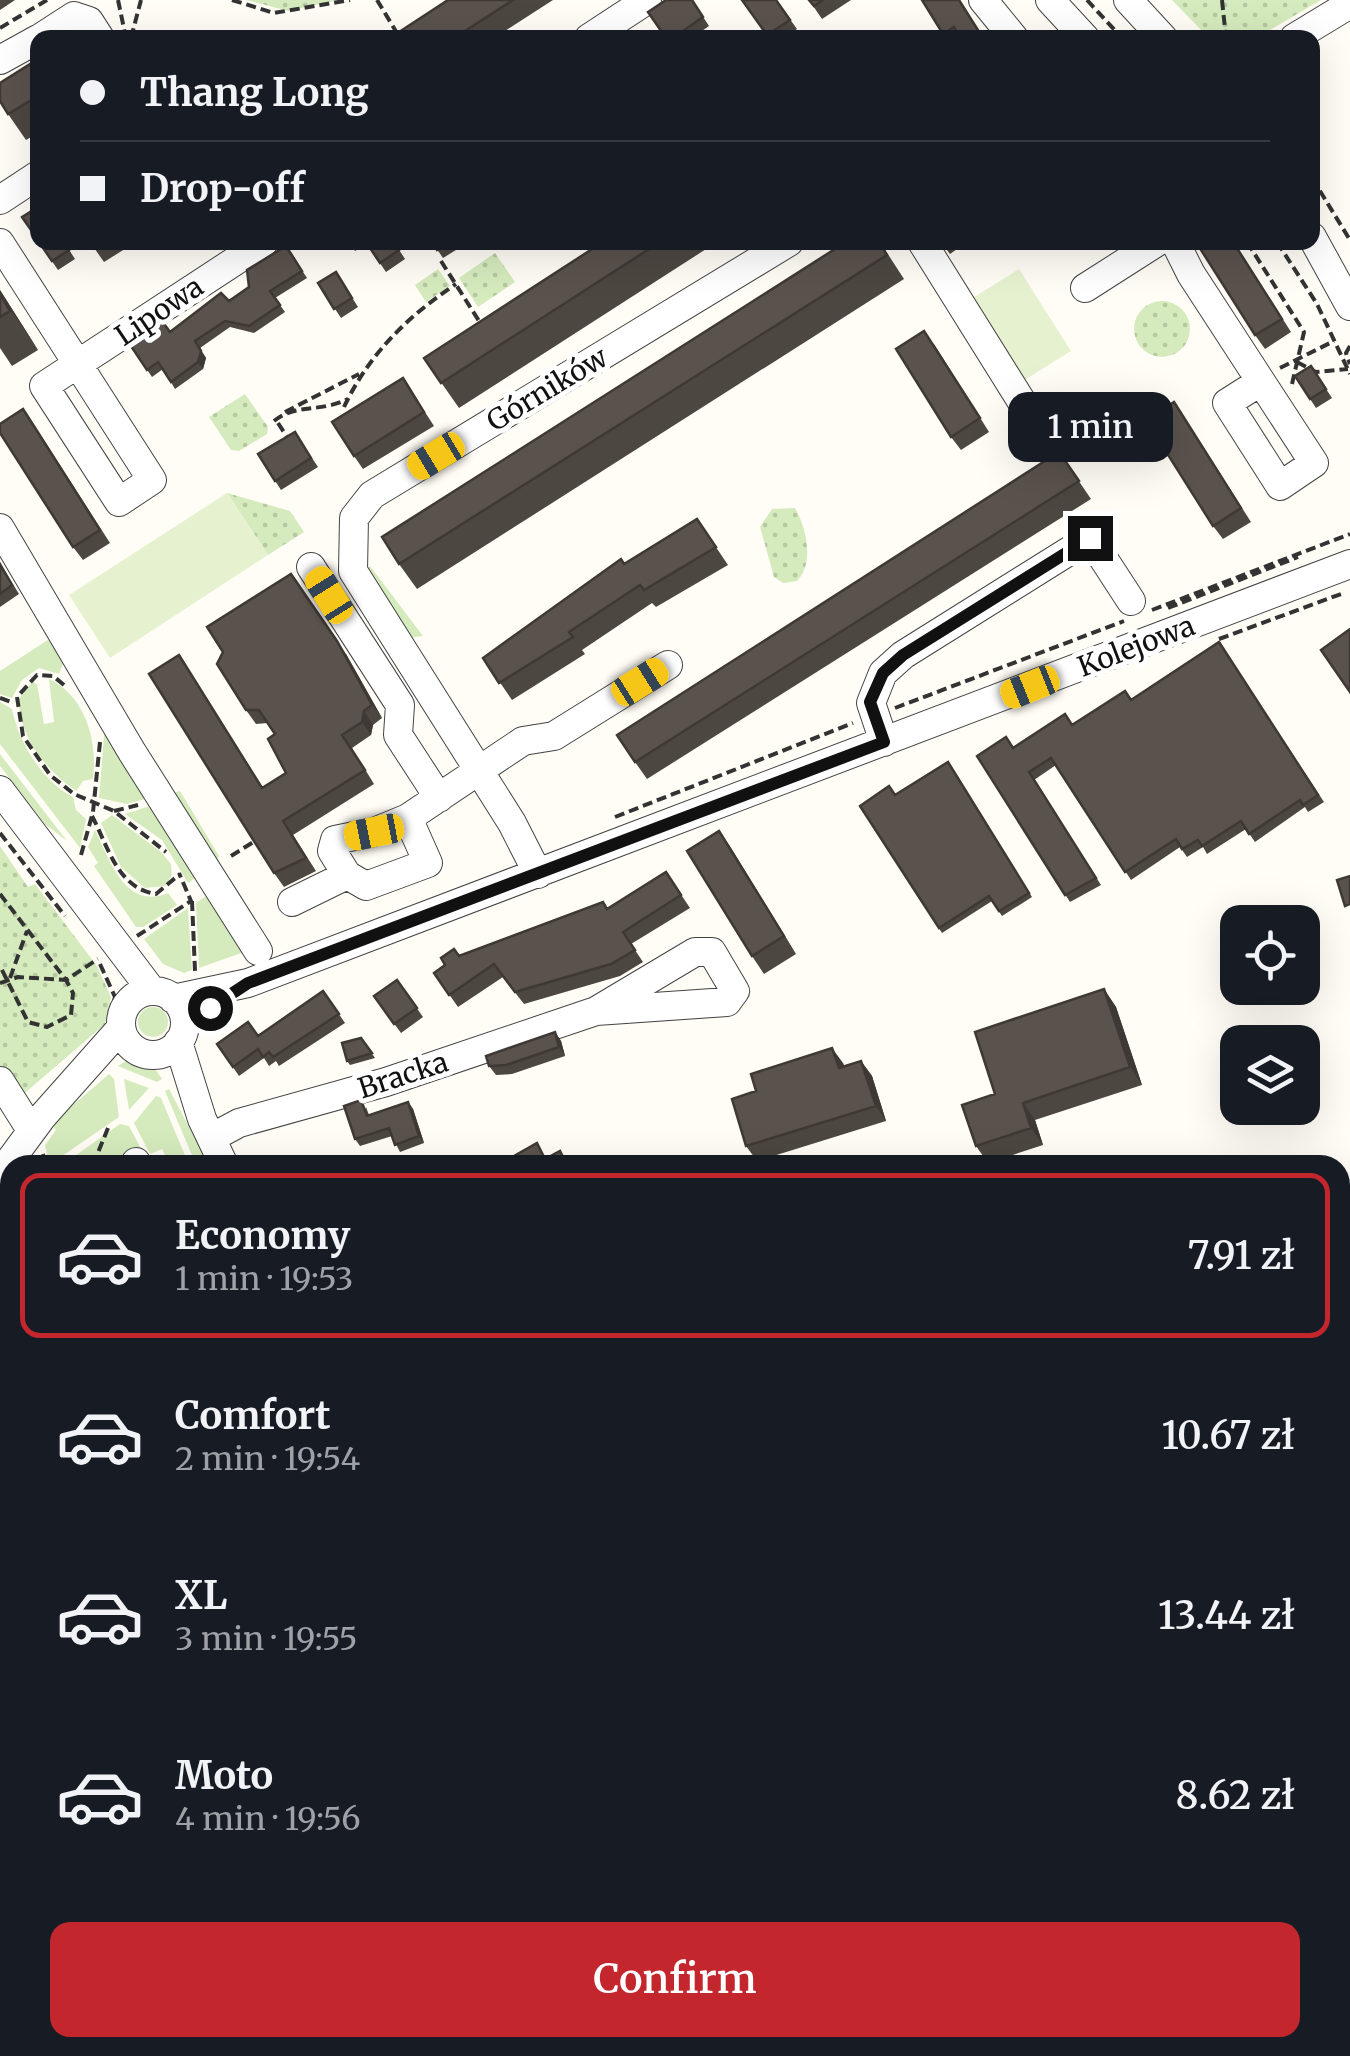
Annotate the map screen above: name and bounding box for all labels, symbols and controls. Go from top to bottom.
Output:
text: Thang Long [140,69,369,116]
text: Drop-off [140,165,305,212]
street label: Lipowa [108,269,210,353]
street label: Górników [480,339,614,439]
callout: 1 min [1008,393,1172,463]
text: 1 min [1047,407,1134,447]
car [403,428,469,484]
route end [1068,516,1113,561]
car [300,562,358,628]
street label: Kolejowa [1072,607,1200,685]
car [607,653,673,711]
car [997,662,1063,712]
car [342,812,406,852]
map controls [1220,905,1320,1125]
button: locate [1220,905,1320,1005]
route start [188,986,233,1031]
button: layers [1220,1025,1320,1125]
street label: Bracka [353,1044,453,1106]
icon: car [55,1211,145,1301]
text: Economy [175,1212,350,1259]
text: 7.91 zł [1187,1232,1295,1279]
text: 1 min · 19:53 [175,1259,353,1299]
icon: car [55,1391,145,1481]
text: Comfort [175,1392,331,1439]
text: 10.67 zł [1161,1412,1295,1459]
text: 2 min · 19:54 [175,1439,360,1479]
icon: car [55,1571,145,1661]
text: XL [175,1572,227,1619]
text: 13.44 zł [1158,1592,1295,1639]
text: 3 min · 19:55 [175,1619,357,1659]
icon: car [55,1751,145,1841]
text: Moto [175,1752,273,1799]
text: 8.62 zł [1176,1772,1295,1819]
text: 4 min · 19:56 [175,1799,361,1839]
button: Confirm [50,1922,1300,2037]

